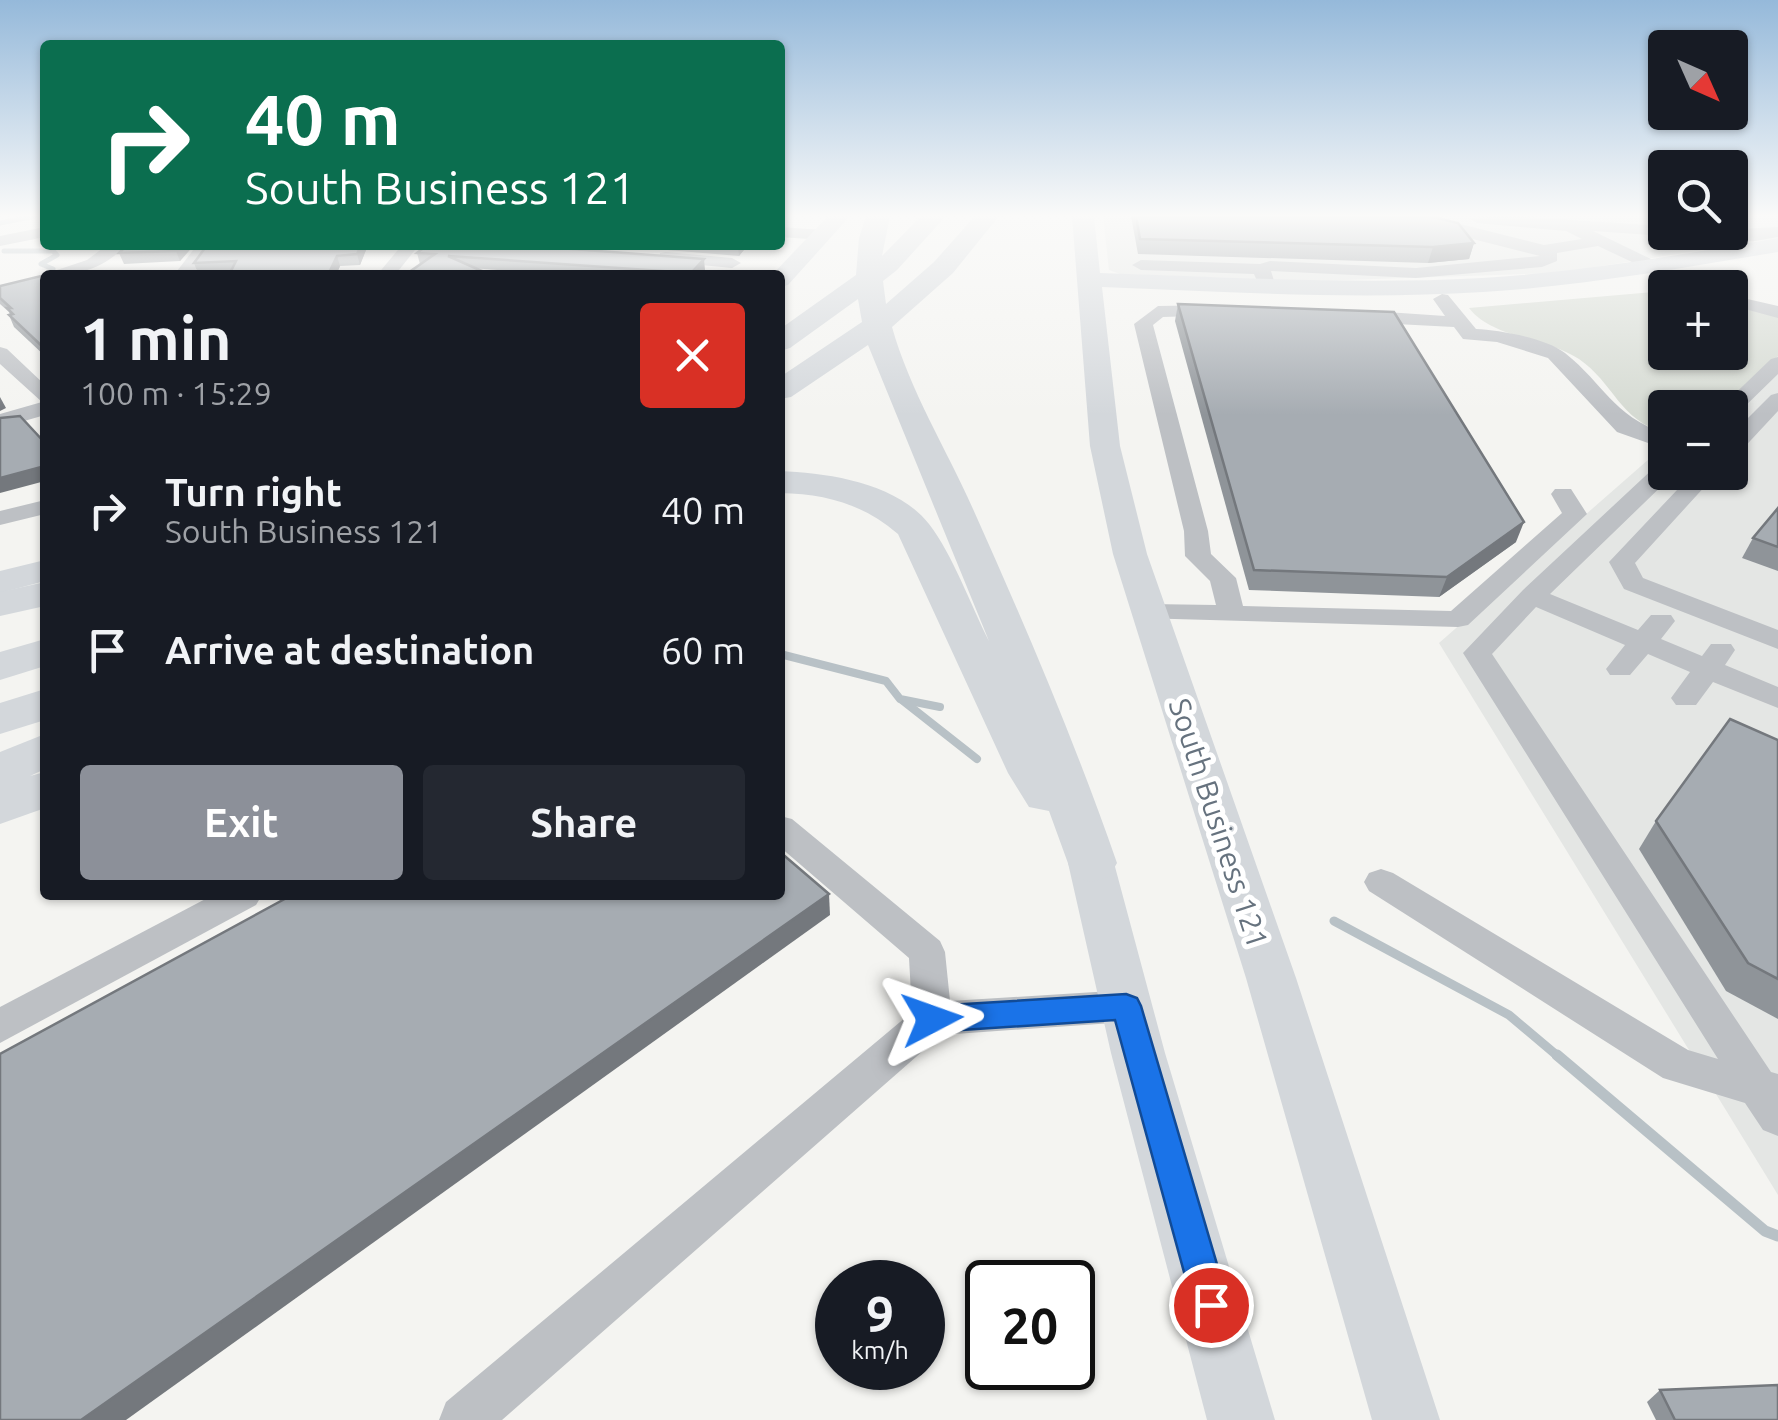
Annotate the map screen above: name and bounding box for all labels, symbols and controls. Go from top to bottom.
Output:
north arrow [1648,30,1748,130]
map controls [1648,30,1748,490]
icon: right [80,80,210,210]
text: 40 m [245,80,401,158]
button: search [1648,150,1748,250]
text: South Business 121 [245,162,635,213]
button: + [1648,270,1748,370]
button: close [640,303,745,408]
text: 1 min [80,304,232,371]
text: 100 m · 15:29 [80,375,272,411]
button: − [1648,390,1748,490]
text: Turn right [165,471,342,513]
icon: right [80,483,135,538]
text: 40 m [661,489,745,531]
text: South Business 121 [165,513,442,549]
icon: arrive [80,623,135,678]
text: Arrive at destination [165,629,534,671]
text: 60 m [661,629,745,671]
street label: South Business 121 [1163,694,1275,952]
button: Exit [80,765,403,880]
button: Share [423,765,745,880]
position arrow [880,967,984,1071]
speed limit sign: 20 [965,1260,1095,1390]
pin [1169,1263,1254,1348]
icon: arrive [1184,1278,1239,1333]
text: 9 [866,1285,894,1341]
text: km/h [851,1336,909,1364]

